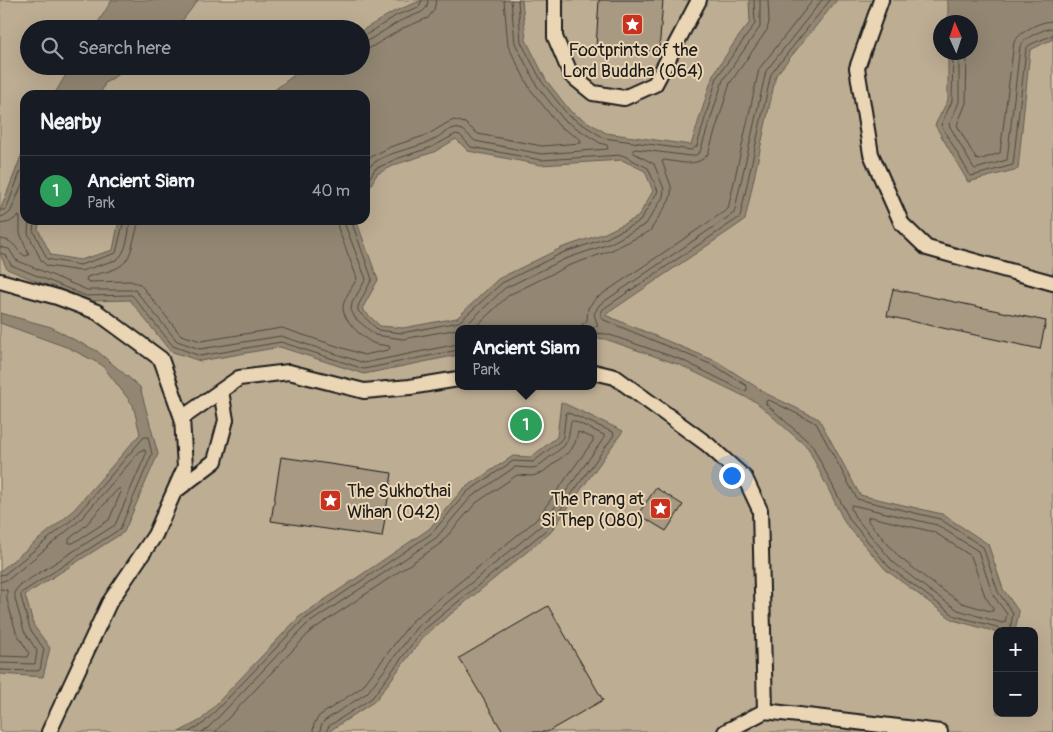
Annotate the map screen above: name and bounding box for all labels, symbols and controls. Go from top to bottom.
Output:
place icon: Footprints of the Lord Buddha (064) [621,13,645,37]
north arrow [933,15,978,60]
search box [20,20,370,75]
icon: search [38,34,66,62]
text: Search here [78,36,171,60]
place label: Footprints of the Lord Buddha (064) [562,39,704,83]
text: Nearby [40,109,101,136]
text: Ancient Siam [87,169,195,193]
text: 1 [53,181,59,201]
text: 40 m [312,181,350,201]
text: Park [87,193,115,213]
popup [455,325,597,390]
text: Ancient Siam [472,336,580,360]
text: Park [472,360,500,380]
pin: 1 [510,406,542,444]
your location [719,463,745,489]
place label: The Sukhothai Wihan (042) [347,480,451,524]
place label: The Prang at Si Thep (080) [541,488,645,532]
place icon: The Sukhothai Wihan (042) [319,489,343,513]
place icon: The Prang at Si Thep (080) [648,497,672,521]
map controls [993,627,1038,717]
button: + [993,627,1038,672]
button: − [993,672,1038,717]

